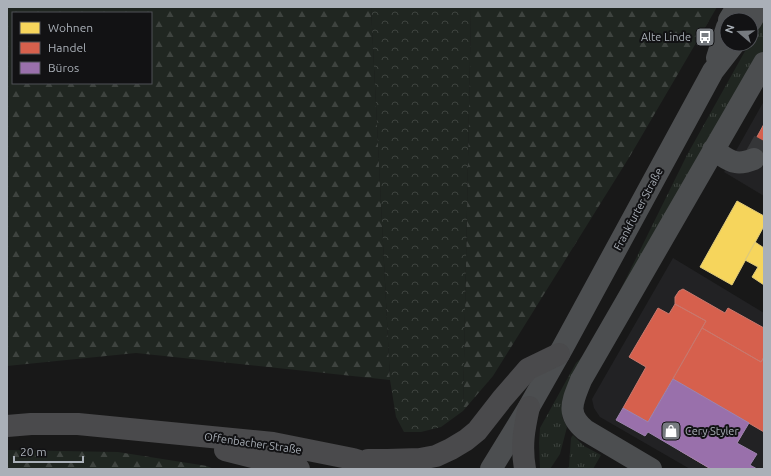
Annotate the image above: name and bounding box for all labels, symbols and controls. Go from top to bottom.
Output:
legend [12,12,152,84]
north arrow [719,12,759,52]
text: Wohnen [48,21,93,34]
text: N [723,23,737,35]
bus stop icon: Alte Linde [694,26,716,48]
place label: Alte Linde [641,31,691,43]
text: Handel [48,41,86,54]
text: Büros [48,61,79,74]
street label: Frankfurter Straße [611,166,665,252]
shop icon: Cery Styler [660,420,682,442]
place label: Cery Styler [685,425,739,437]
street label: Offenbacher Straße [204,430,302,456]
scale bar [14,438,83,464]
text: 20 m [20,445,47,458]

